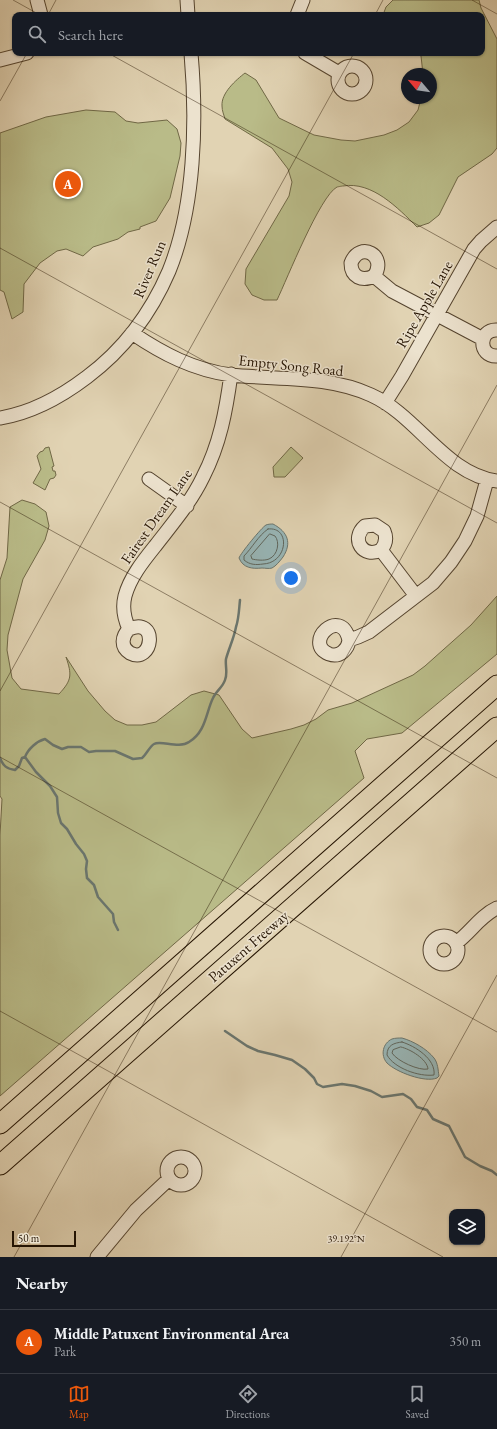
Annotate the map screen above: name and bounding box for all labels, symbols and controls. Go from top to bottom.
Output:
search box [12,12,485,56]
icon: search [26,23,48,45]
text: Search here [58,25,123,44]
north arrow [401,68,437,104]
pin: A [55,169,81,199]
street label: River Run [128,237,170,301]
street label: Ripe Apple Lane [391,257,457,351]
street label: Empty Song Road [238,350,345,380]
street label: Fairest Dream Lane [116,465,196,567]
your location [281,568,301,588]
street label: Patuxent Freeway [204,906,292,986]
map controls [449,1209,485,1245]
button: layers [449,1209,485,1245]
scale bar [12,1229,76,1248]
text: 50 m [18,1231,39,1245]
text: 39.192°N [327,1232,365,1245]
text: Nearby [16,1272,68,1294]
text: Middle Patuxent Environmental Area [54,1324,289,1343]
text: A [24,1333,34,1350]
text: 350 m [450,1333,481,1350]
text: Park [54,1343,76,1360]
tab: Map [68,1383,90,1421]
tab: Directions [226,1383,270,1421]
tab: Saved [406,1383,429,1421]

